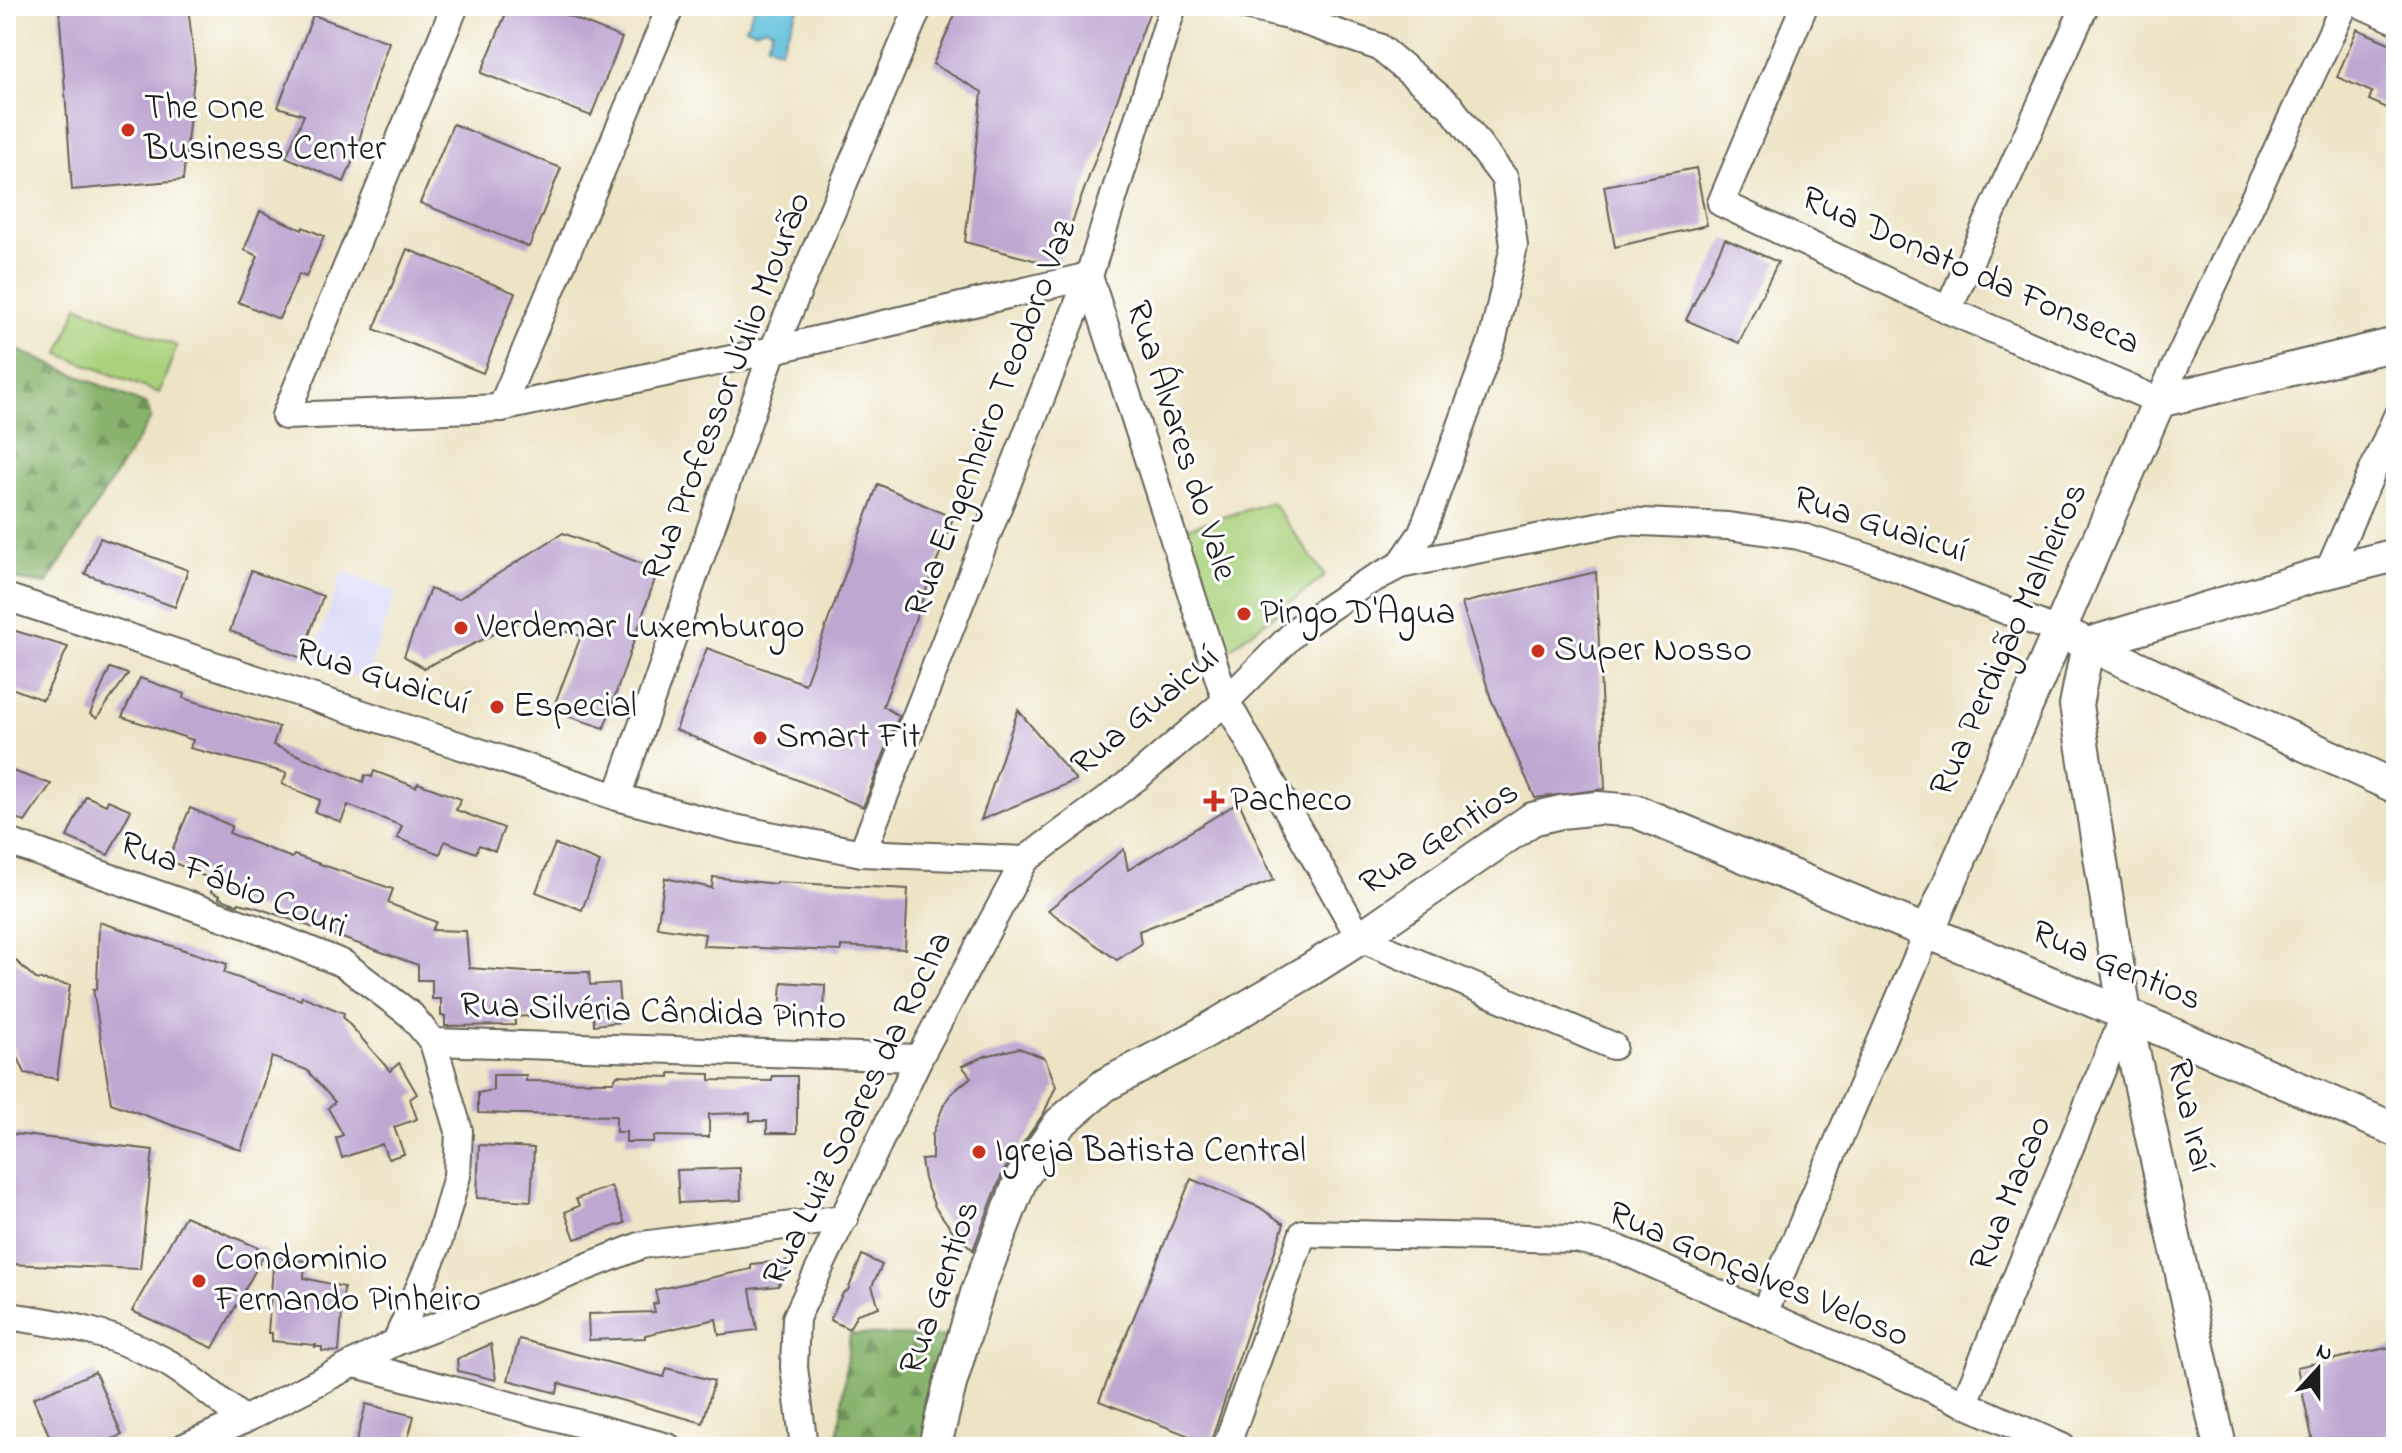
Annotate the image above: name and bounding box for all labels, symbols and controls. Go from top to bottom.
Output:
place label: The One Business Center [143,83,387,177]
marker: The One Business Center [119,121,137,139]
street label: Rua Donato da Fonseca [1792,173,2148,371]
street label: Rua Professor Júlio Mourão [629,185,827,589]
street label: Rua Engenheiro Teodoro Vaz [892,212,1093,625]
street label: Rua Álvares do Vale [1110,294,1251,589]
street label: Rua Guaicuí [1786,473,1974,579]
street label: Rua Perdigão Malheiros [1917,474,2103,806]
place label: Pingo D'Agua [1260,588,1455,641]
place label: Verdemar Luxemburgo [476,602,805,655]
marker: Pingo D'Agua [1235,605,1253,623]
marker: Verdemar Luxemburgo [452,619,470,637]
street label: Rua Guaicuí [288,625,476,731]
place label: Super Nosso [1554,625,1752,678]
street label: Rua Guaicuí [1060,634,1232,790]
marker: Super Nosso [1529,642,1547,660]
place label: Especial [513,681,637,734]
marker: Especial [488,698,506,716]
place label: Smart Fit [776,712,921,765]
marker: Smart Fit [751,729,769,747]
street label: Rua Gentios [1350,768,1530,910]
place label: Pacheco [1230,775,1352,828]
marker: Pacheco [1205,792,1223,810]
street label: Rua Fábio Couri [111,818,355,954]
street label: Rua Gentios [2022,907,2210,1027]
street label: Rua Luiz Soares da Rocha [750,923,968,1295]
street label: Rua Silvéria Cândida Pinto [459,980,847,1046]
street label: Rua Iraí [2151,1055,2227,1177]
street label: Rua Macao [1957,1108,2067,1280]
place label: Igreja Batista Central [995,1126,1306,1179]
marker: Igreja Batista Central [970,1143,988,1161]
street label: Rua Gonçalves Veloso [1599,1189,1917,1363]
street label: Rua Gentios [886,1194,996,1382]
place label: Condominio Fernando Pinheiro [214,1234,481,1328]
marker: Condominio Fernando Pinheiro [190,1272,208,1290]
north arrow [2278,1329,2358,1409]
text: N [2311,1336,2337,1371]

